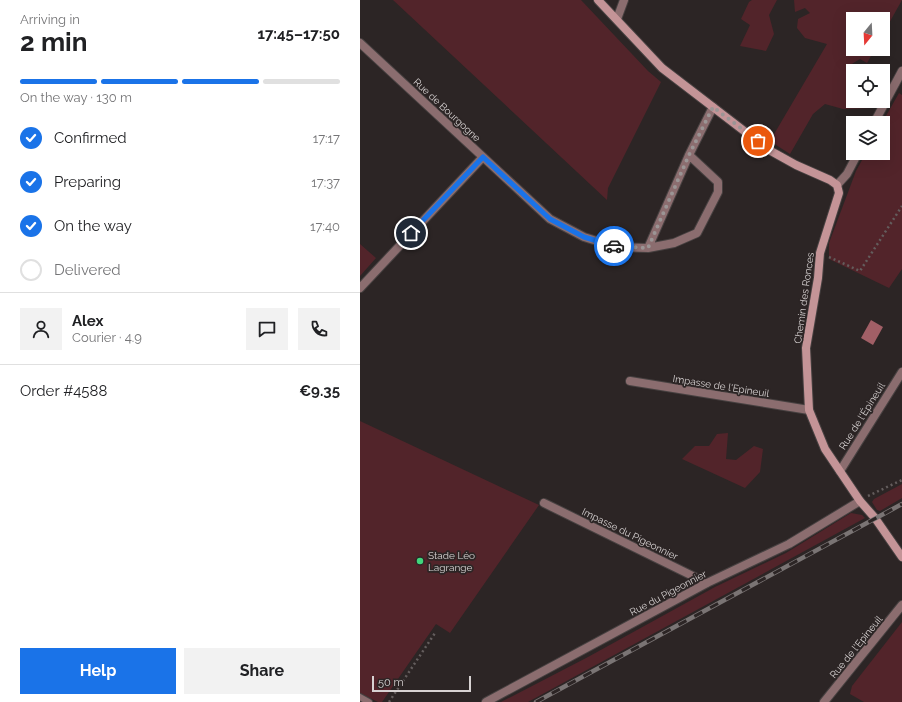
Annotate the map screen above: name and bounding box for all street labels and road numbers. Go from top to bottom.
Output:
street label: Rue de Bourgogne [411,76,483,144]
street label: Chemin des Ronces [792,251,816,344]
street label: Impasse de l'Epineuil [672,373,770,399]
street label: Rue de l'Épineuil [837,380,887,452]
street label: Impasse du Pigeonnier [580,506,680,562]
street label: Rue du Pigeonnier [628,568,709,618]
street label: Rue de l'Epineuil [828,613,885,680]

